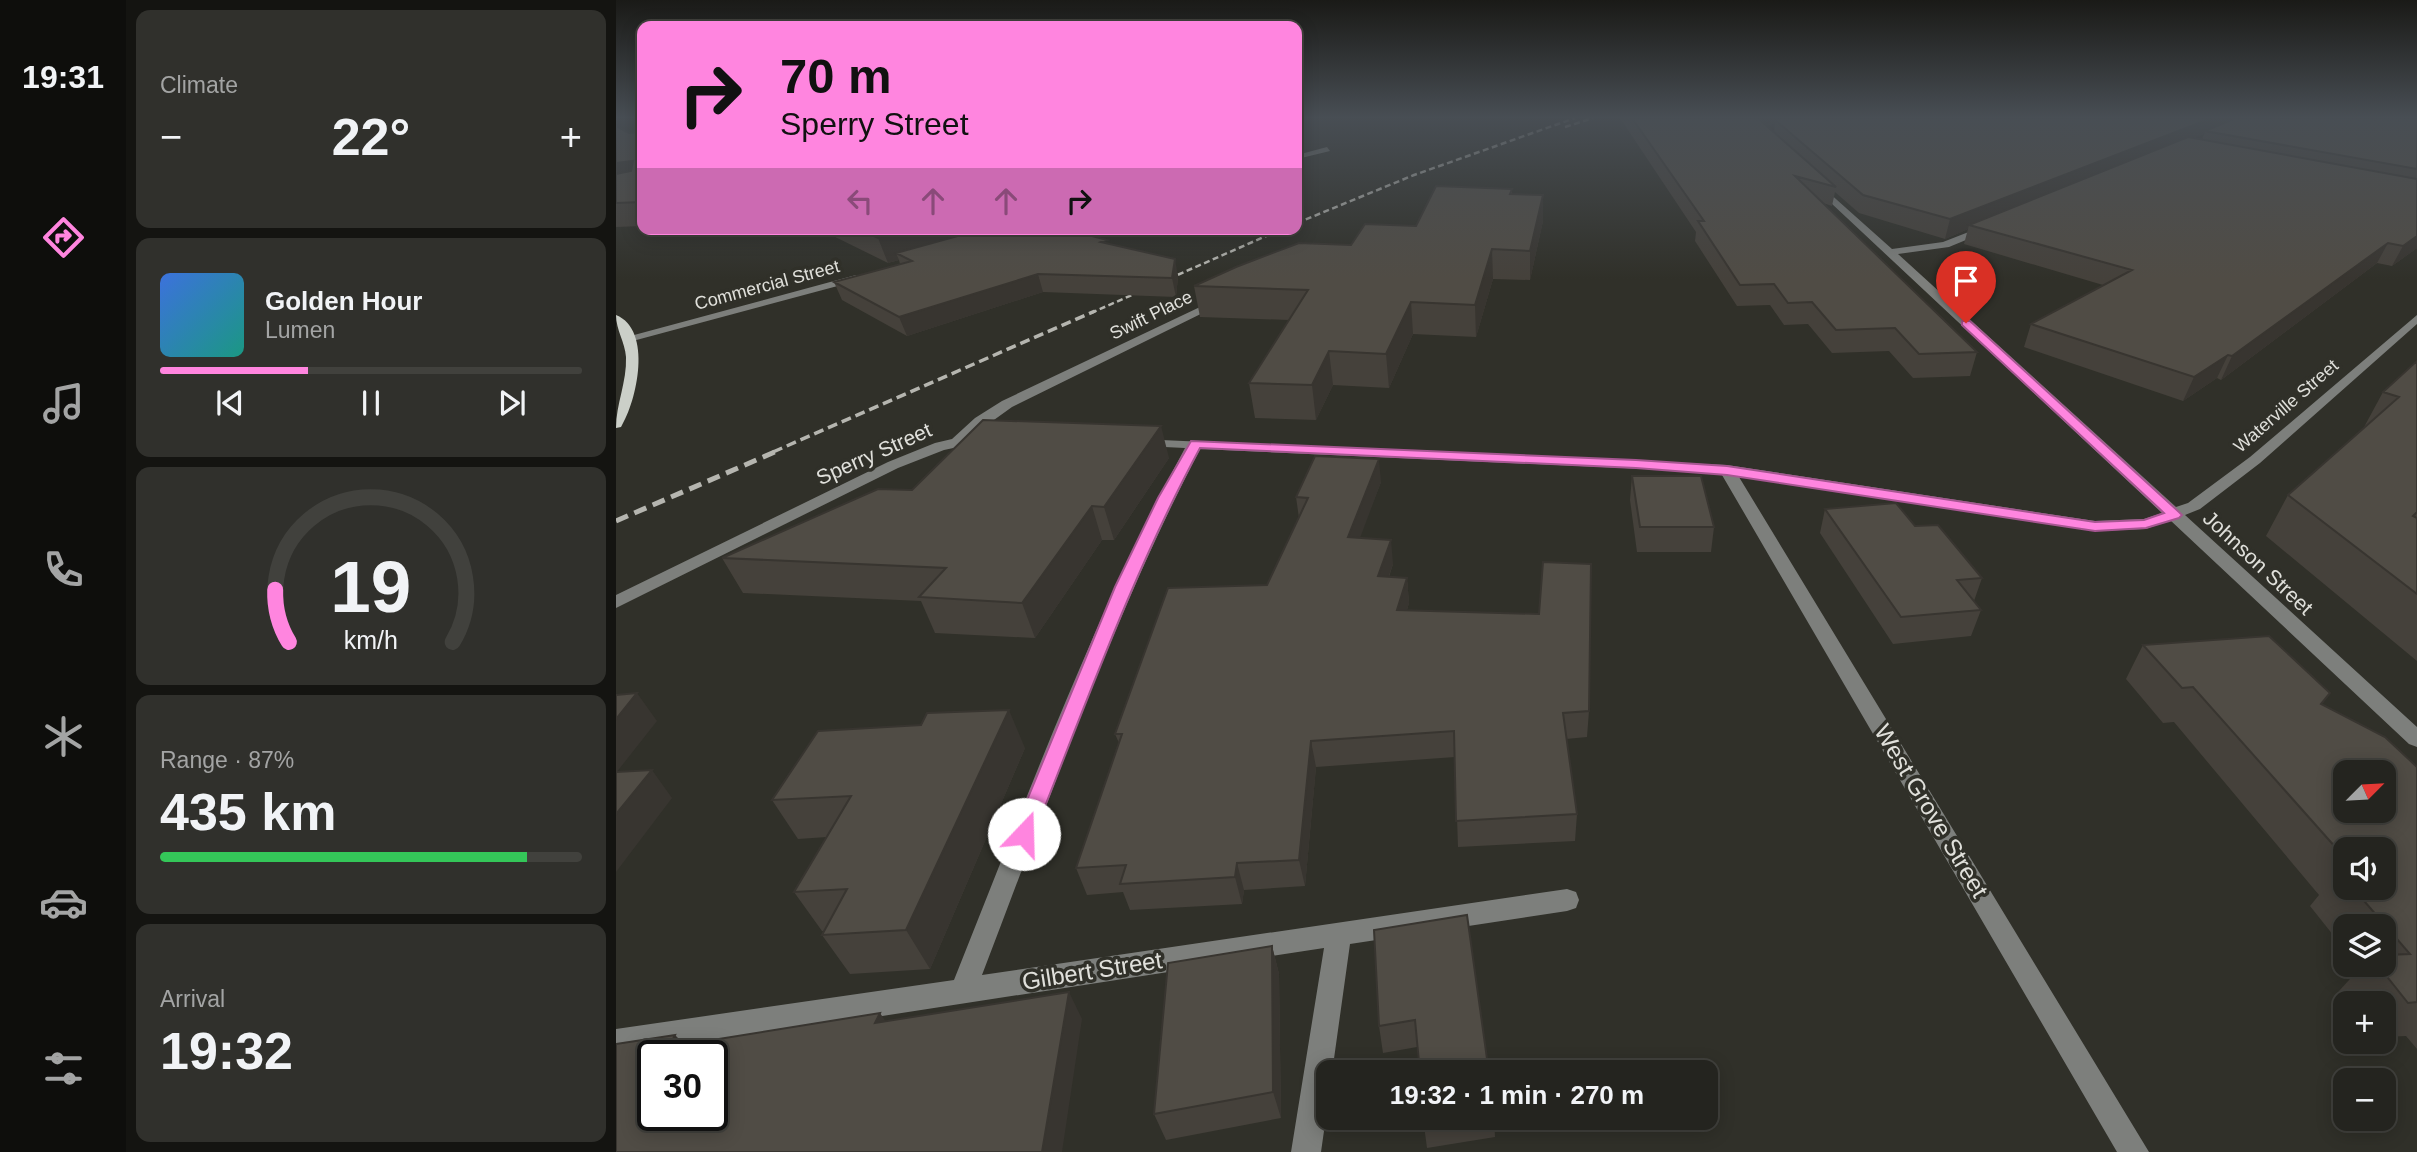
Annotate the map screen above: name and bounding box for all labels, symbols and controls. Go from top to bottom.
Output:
icon: right [665,49,756,140]
text: 70 m [780,49,892,103]
text: 19:31 [22,59,104,95]
text: Climate [160,72,238,98]
text: Sperry Street [780,106,969,142]
text: 22° [332,108,410,166]
text: − [160,116,182,158]
text: + [560,116,582,158]
icon: left [841,182,879,220]
icon: ahead [914,182,952,220]
icon: ahead [987,182,1025,220]
icon: right [1060,182,1098,220]
icon: directions [39,213,88,262]
pin [1936,251,1996,323]
street label: Commercial Street [692,256,842,314]
icon: arrive [1947,262,1985,300]
text: Golden Hour [265,286,422,316]
street label: Swift Place [1107,286,1195,344]
text: Lumen [265,317,335,343]
street label: Waterville Street [2230,355,2342,457]
icon: music [39,379,88,428]
icon: previous [211,384,249,422]
icon: pause [352,384,390,422]
icon: next [493,384,531,422]
street label: Sperry Street [813,418,935,489]
street label: Johnson Street [2199,506,2318,619]
icon: phone [39,545,88,594]
text: 19 [331,546,411,627]
text: km/h [344,626,398,654]
icon: climate [39,712,88,761]
street label: West Grove Street [1869,719,1994,902]
text: Range · 87% [160,747,294,773]
north arrow [2333,760,2396,822]
map controls [2333,760,2396,1131]
text: 435 km [160,783,336,841]
position arrow [987,797,1061,871]
button: sound [2333,837,2396,900]
icon: car [39,878,88,927]
button: layers [2333,914,2396,977]
street label: Gilbert Street [1020,946,1164,995]
text: Arrival [160,986,225,1012]
button: + [2333,991,2396,1054]
text: 19:32 [160,1022,293,1080]
speed limit sign: 30 [637,1040,728,1131]
icon: filters [39,1044,88,1093]
button: − [2333,1068,2396,1131]
text: 19:32 · 1 min · 270 m [1390,1080,1644,1110]

